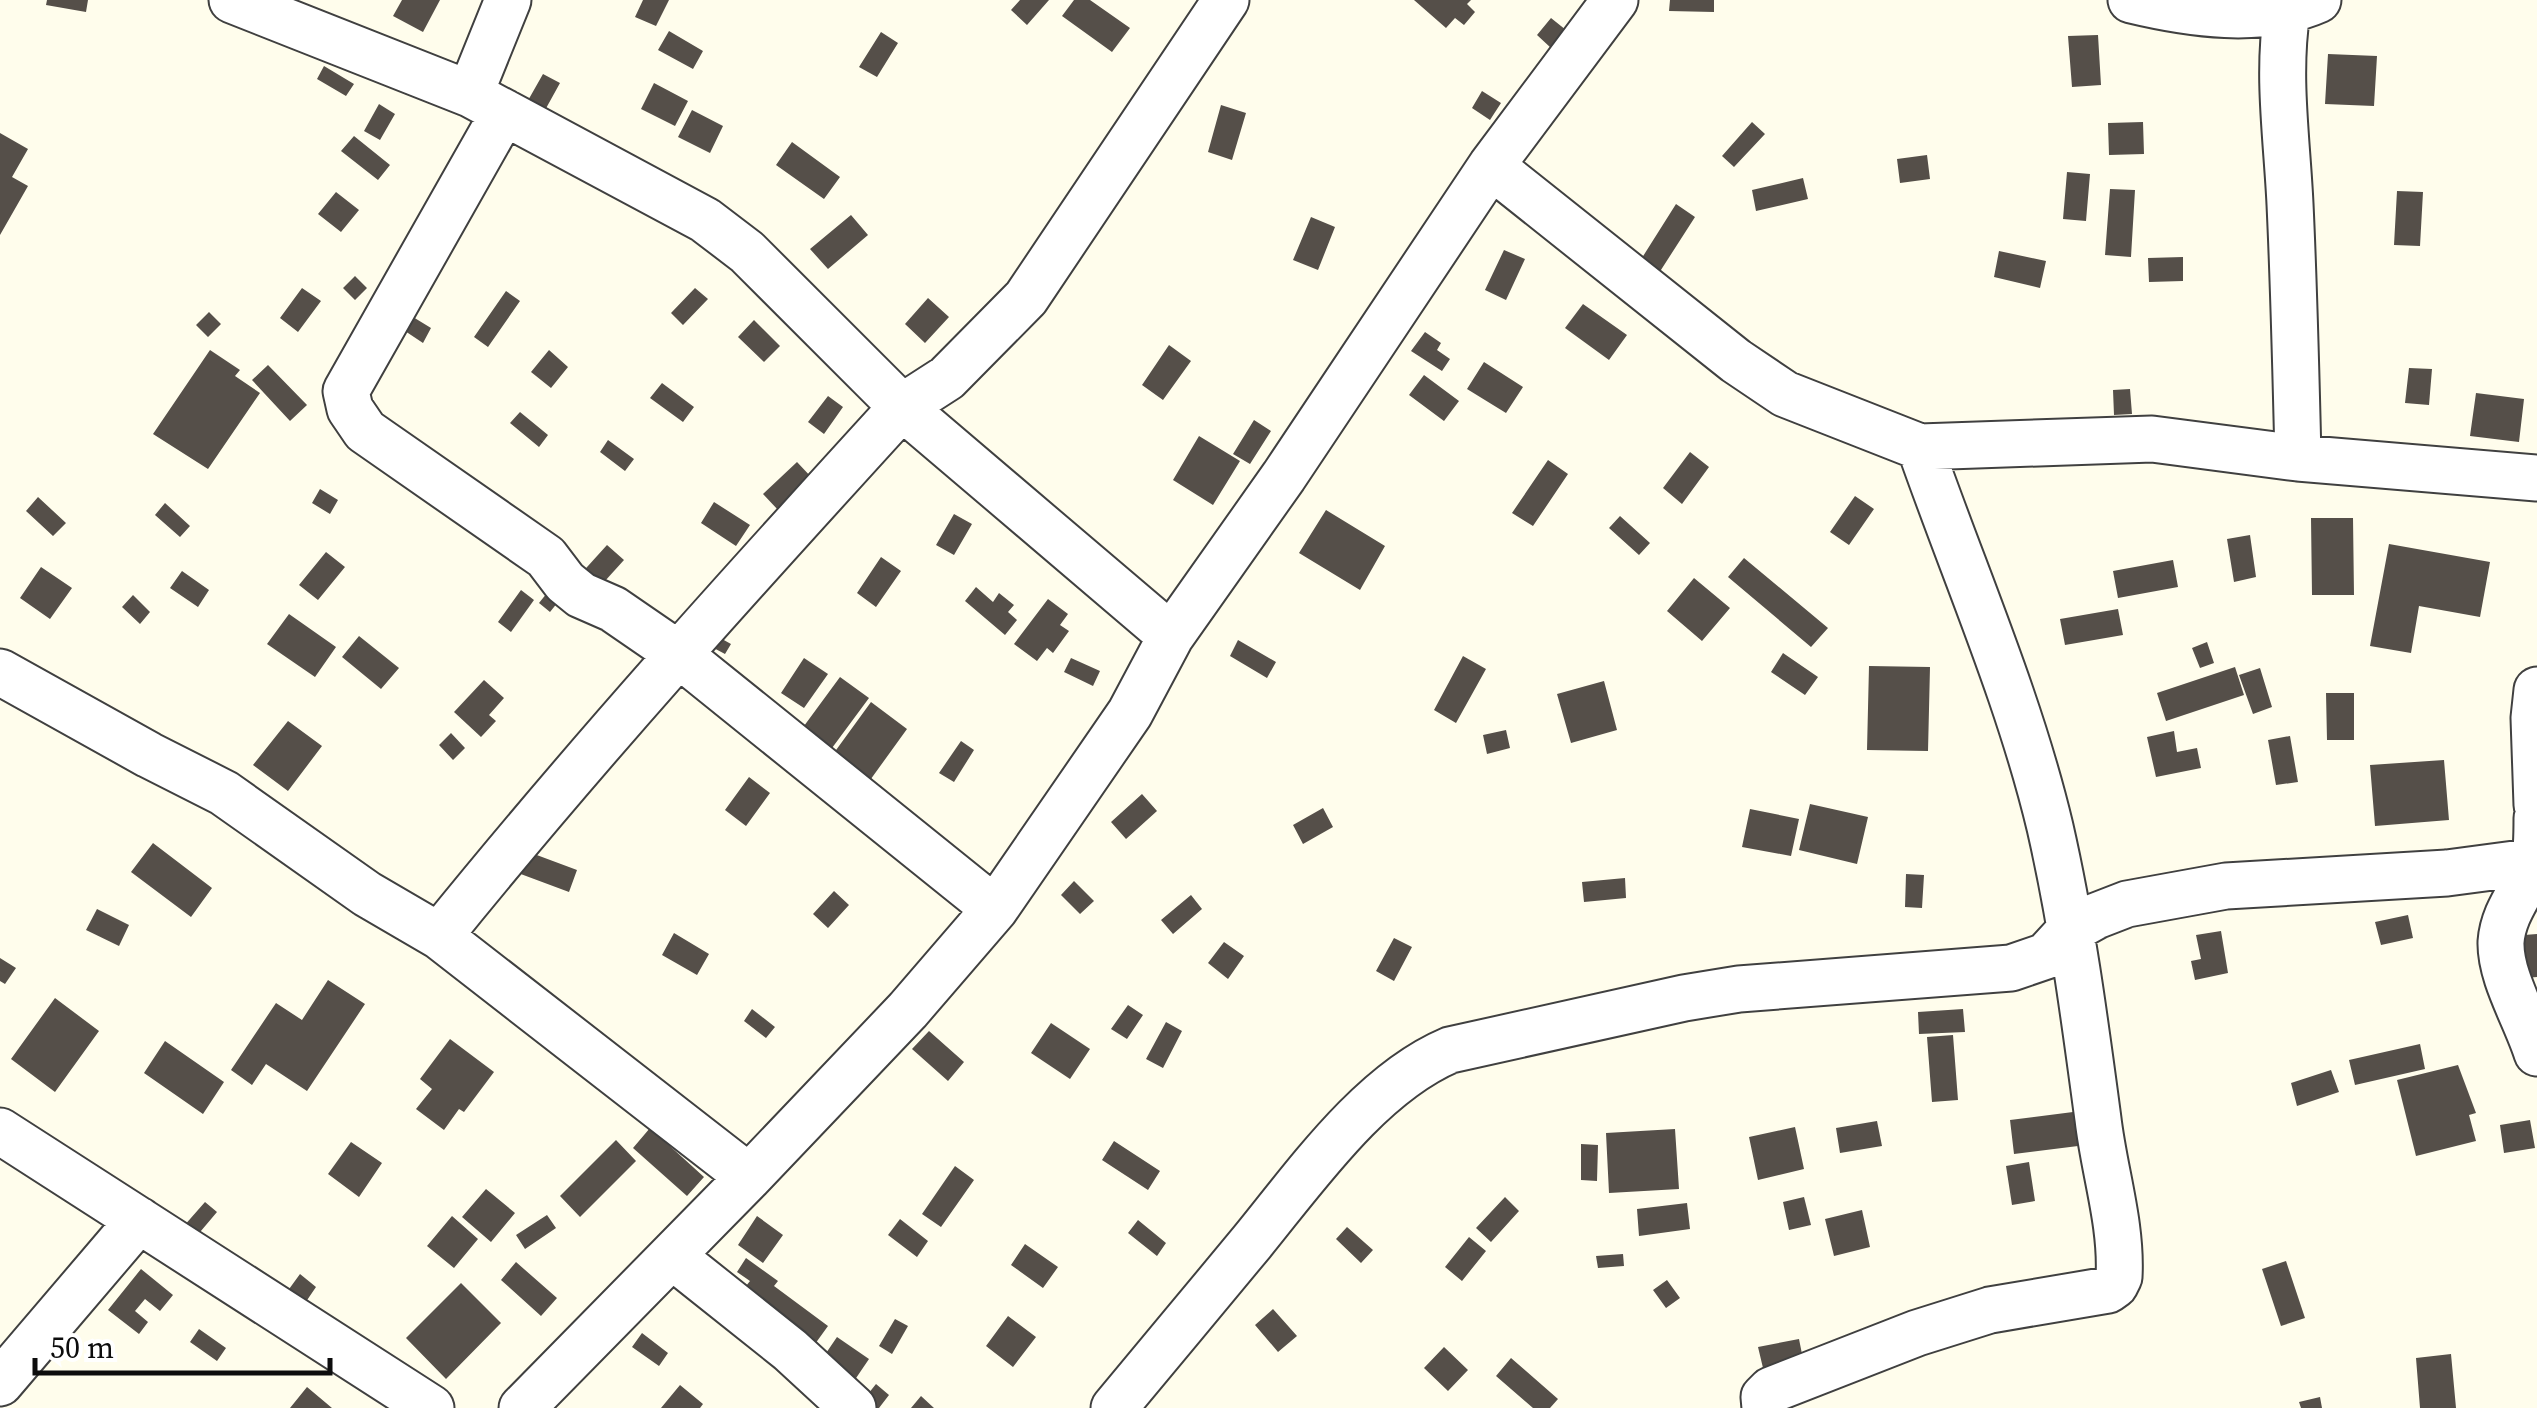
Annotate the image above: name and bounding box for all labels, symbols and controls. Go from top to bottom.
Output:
scale bar [35,1313,330,1375]
text: 50 m [50,1327,114,1368]

